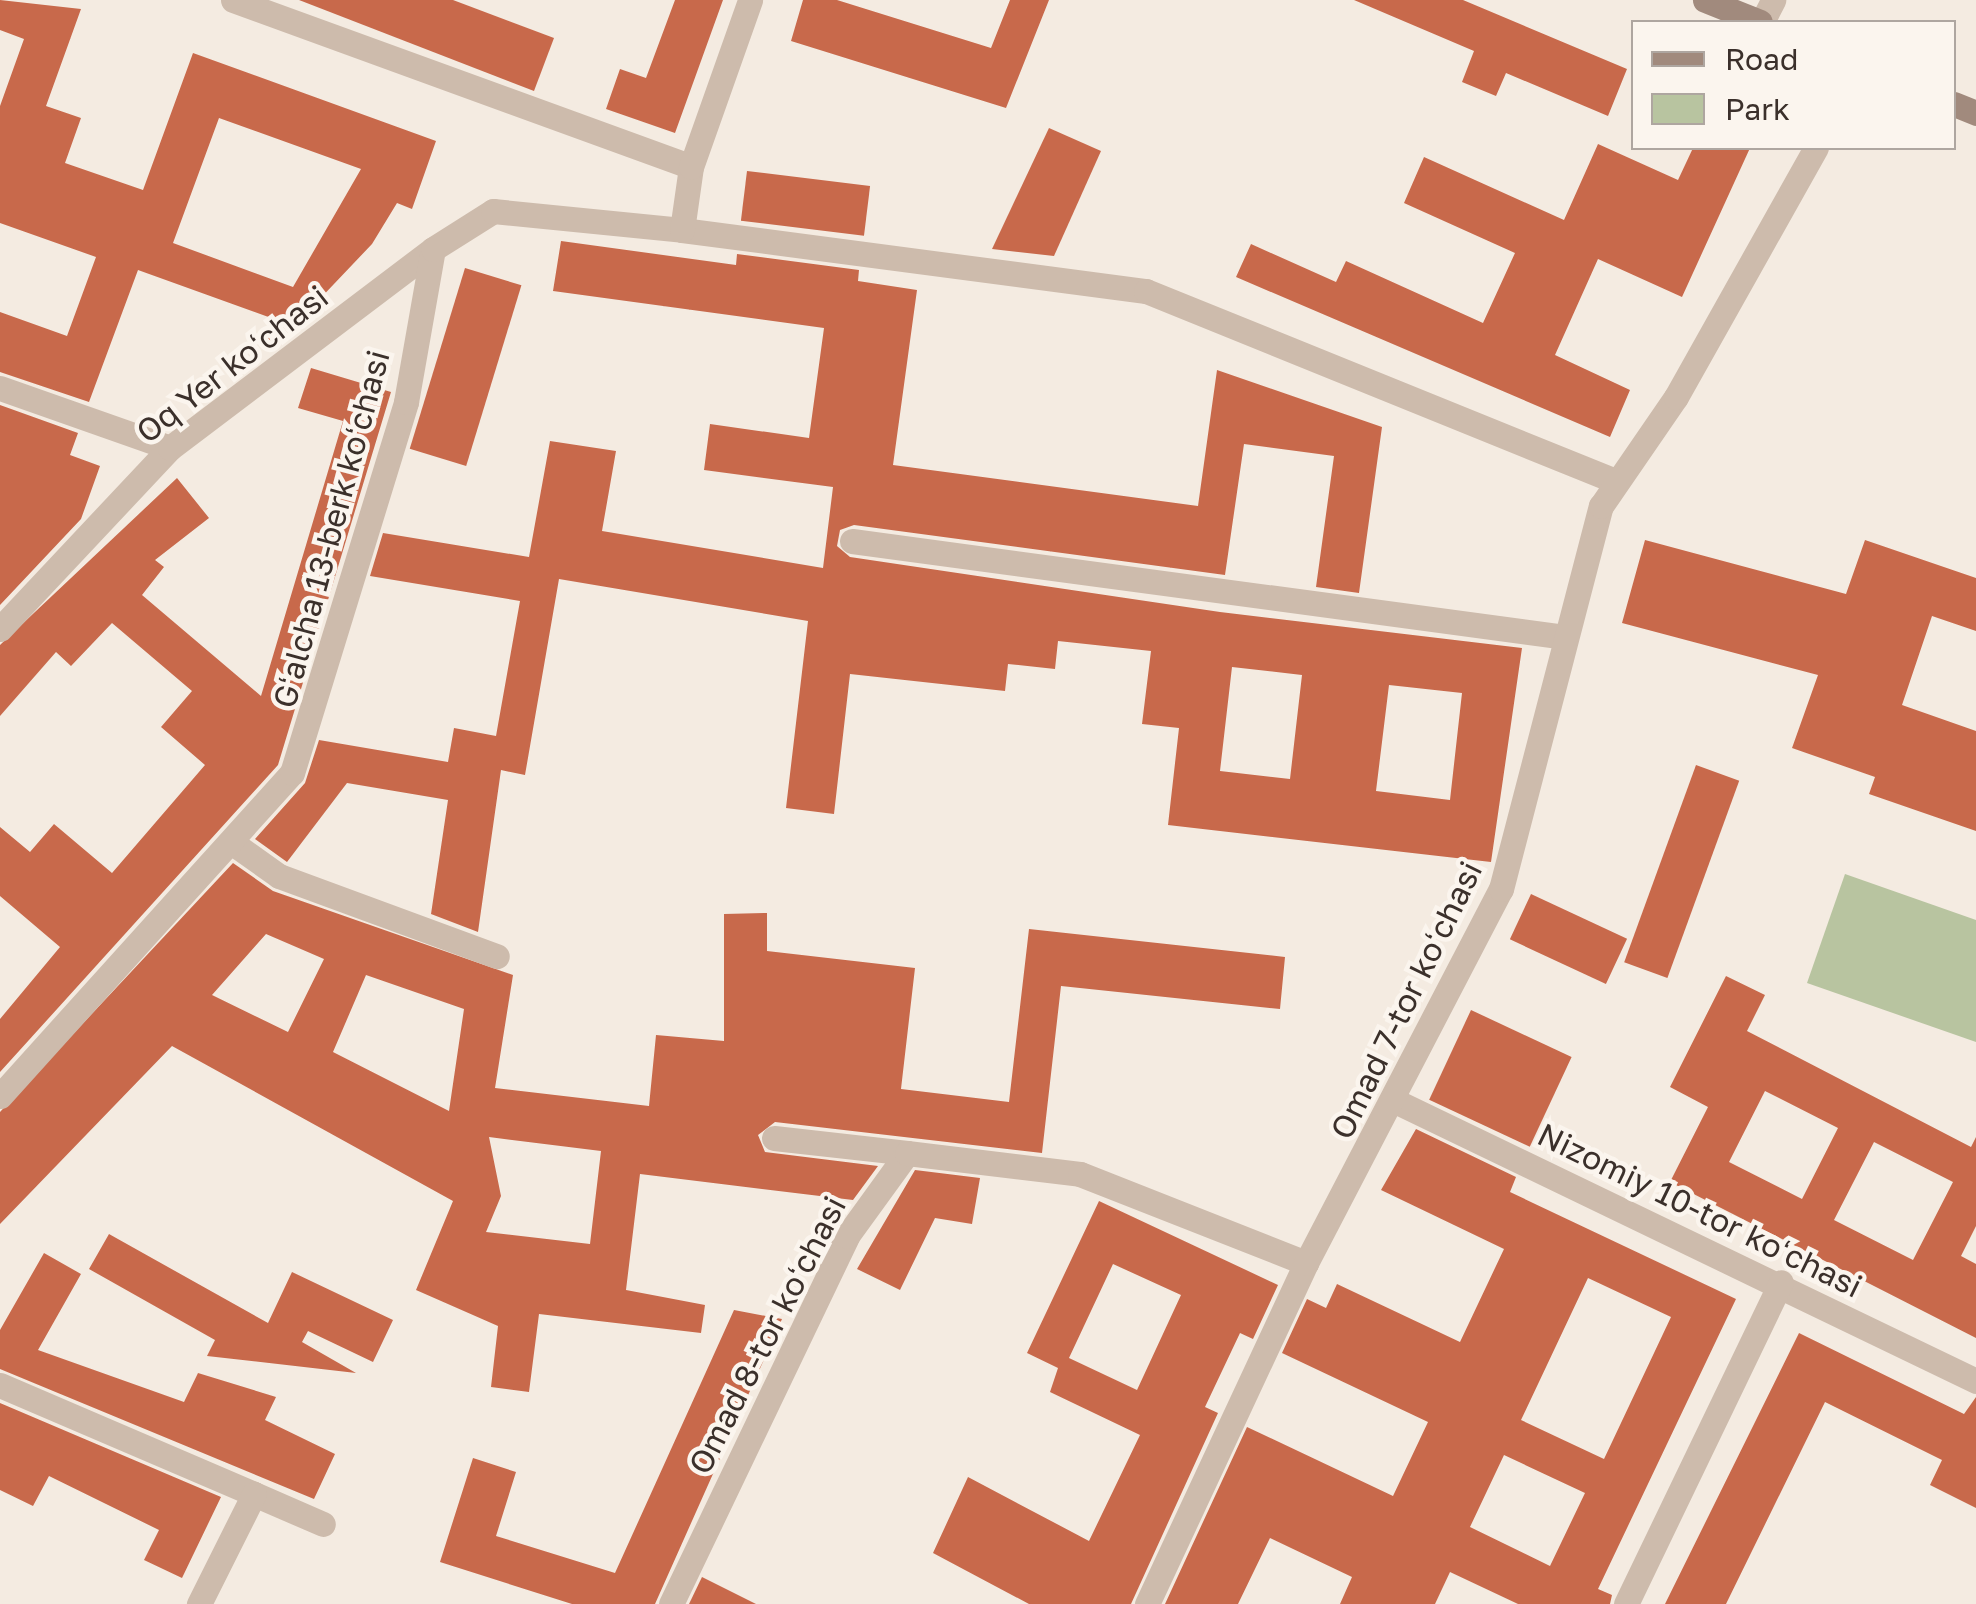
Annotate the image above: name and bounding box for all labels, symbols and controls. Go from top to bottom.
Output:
legend [1631,20,1956,150]
text: Road [1725,41,1799,77]
text: Park [1725,91,1790,127]
street label: Oq Yer koʻchasi [128,277,336,451]
street label: Gʻalcha 13-berk koʻchasi [265,346,397,712]
street label: Omad 7-tor koʻchasi [1322,855,1490,1145]
street label: Nizomiy 10-tor koʻchasi [1532,1115,1868,1305]
street label: Omad 8-tor koʻchasi [680,1190,854,1480]

